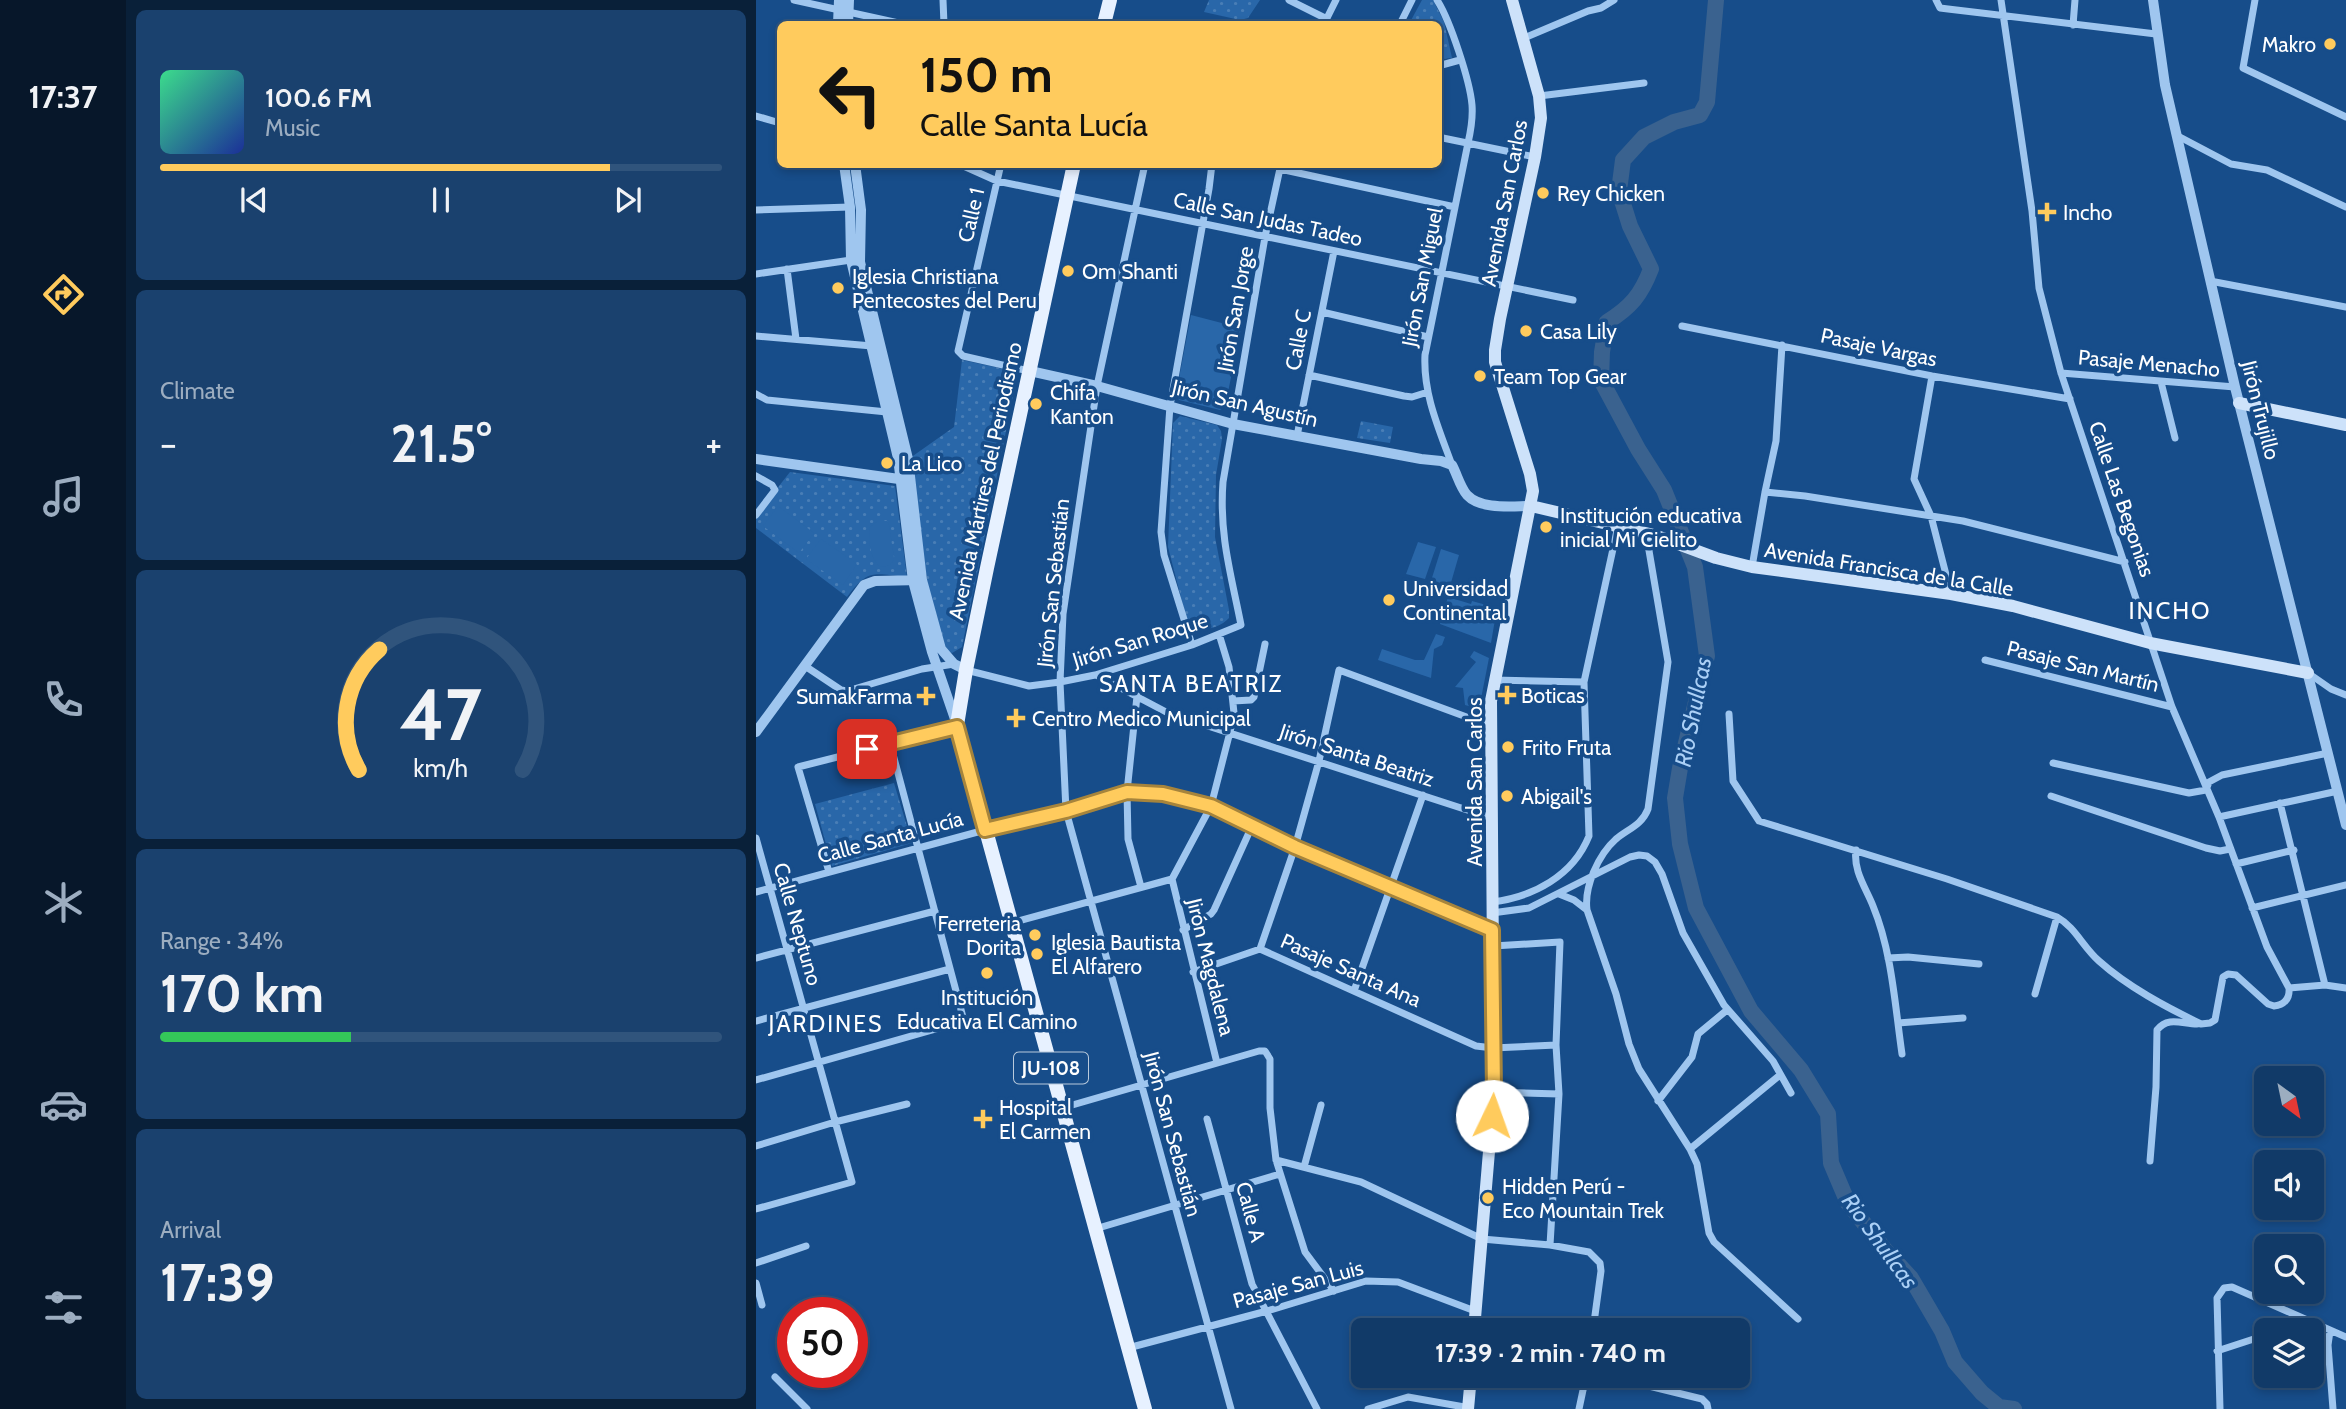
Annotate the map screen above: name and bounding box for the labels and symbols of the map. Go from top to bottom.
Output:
place label: Makro [2262,32,2316,57]
marker: Makro [2322,36,2338,52]
street label: Avenida San Carlos [1476,117,1532,288]
place label: Rey Chicken [1557,181,1665,206]
street label: Calle 1 [953,185,989,245]
marker: Rey Chicken [1535,185,1551,201]
street label: Calle San Judas Tadeo [1171,187,1365,251]
place label: Incho [2063,200,2112,225]
marker: Incho [2037,202,2057,222]
street label: Jirón San Miguel [1396,205,1448,350]
street label: Jirón San Jorge [1211,244,1258,375]
place label: Om Shanti [1082,259,1178,284]
marker: Om Shanti [1060,263,1076,279]
place label: Iglesia Christiana Pentecostes del Peru [852,264,1037,313]
marker: Iglesia Christiana Pentecostes del Peru [830,280,846,296]
street label: Calle C [1280,308,1316,372]
place label: Casa Lily [1540,319,1617,344]
street label: Pasaje Vargas [1818,322,1940,373]
marker: Casa Lily [1518,323,1534,339]
street label: Avenida Mártires del Periodismo [943,340,1027,622]
street label: Pasaje Menacho [2077,344,2221,383]
street label: Jirón Trujillo [2235,357,2285,462]
place label: Team Top Gear [1494,364,1627,389]
marker: Team Top Gear [1472,368,1488,384]
street label: Jirón San Agustín [1169,374,1320,432]
place label: Chifa Kanton [1050,380,1114,429]
marker: Chifa Kanton [1028,396,1044,412]
street label: Calle Las Begonias [2084,418,2160,580]
place label: La Lico [901,451,962,476]
marker: La Lico [879,455,895,471]
street label: Jirón San Sebastián [1032,497,1074,670]
place label: Institución educativa inicial Mi Cielito [1560,503,1742,552]
marker: Institución educativa inicial Mi Cielito [1538,519,1554,535]
street label: Avenida Francisca de la Calle [1763,537,2015,601]
place label: Universidad Continental [1403,576,1508,625]
marker: Universidad Continental [1381,592,1397,608]
district label: INCHO [2128,596,2212,625]
street label: Jirón San Roque [1068,607,1211,673]
street label: Pasaje San Martín [2004,635,2162,698]
water label: Rio Shullcas [1669,655,1717,769]
district label: SANTA BEATRIZ [1099,670,1283,698]
place label: Boticas [1521,683,1585,708]
place label: SumakFarma [796,684,912,709]
marker: Boticas [1499,687,1515,703]
marker: SumakFarma [918,688,934,704]
street label: Avenida San Carlos [1462,697,1487,867]
place label: Centro Medico Municipal [1032,706,1251,731]
marker: Centro Medico Municipal [1006,708,1026,728]
street label: Jirón Santa Beatriz [1276,718,1438,792]
pin [837,719,897,779]
place label: Frito Fruta [1522,735,1611,760]
marker: Frito Fruta [1500,739,1516,755]
place label: Abigail's [1521,784,1592,809]
marker: Abigail's [1499,788,1515,804]
street label: Calle Santa Lucía [815,806,965,868]
street label: Calle Neptuno [769,860,827,988]
street label: Jirón Magdalena [1182,895,1240,1038]
place label: Ferreteria Dorita [938,911,1021,960]
marker: Ferreteria Dorita [1027,927,1043,943]
street label: Pasaje Santa Ana [1277,928,1425,1013]
place label: Iglesia Bautista El Alfarero [1051,930,1181,979]
marker: Iglesia Bautista El Alfarero [1029,946,1045,962]
marker: Institución Educativa El Camino [979,965,995,981]
place label: Institución Educativa El Camino [897,985,1077,1034]
district label: JARDINES [768,1010,883,1038]
street label: Jirón San Sebastián [1139,1048,1207,1219]
road number: JU-108 [1014,1052,1088,1084]
north arrow [2254,1066,2324,1136]
position arrow [1455,1079,1529,1153]
place label: Hospital El Carmen [999,1095,1091,1144]
marker: Hospital El Carmen [973,1109,993,1129]
place label: Hidden Perú - Eco Mountain Trek [1502,1174,1664,1223]
street label: Calle A [1231,1179,1271,1245]
water label: Rio Shullcas [1836,1188,1924,1294]
marker: Hidden Perú - Eco Mountain Trek [1480,1190,1496,1206]
street label: Pasaje San Luis [1230,1255,1366,1314]
speed limit sign: 50 [777,1297,868,1388]

